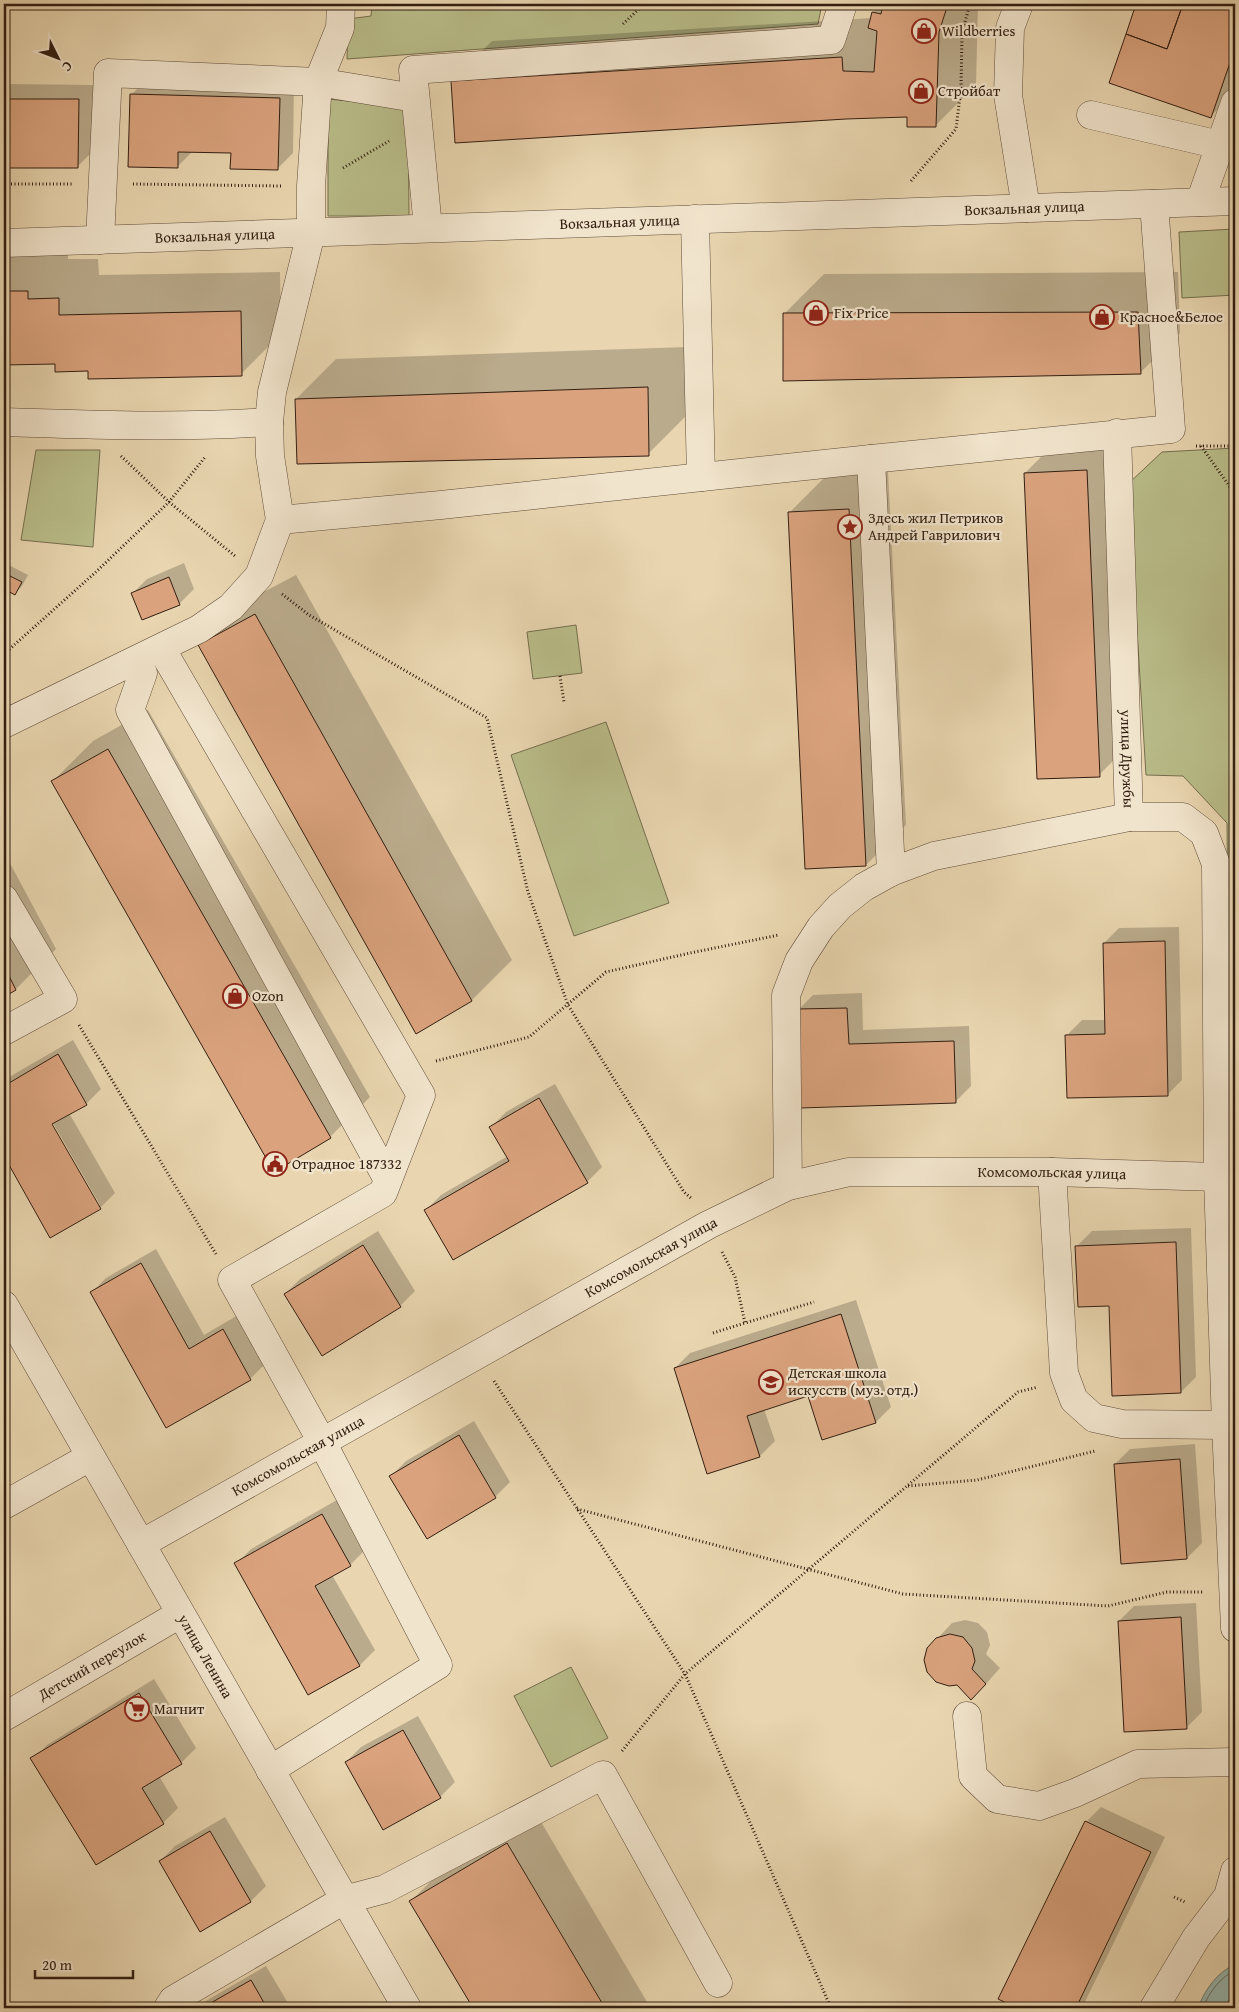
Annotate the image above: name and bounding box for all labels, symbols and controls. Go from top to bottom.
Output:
shop icon: Wildberries [911,18,937,44]
place label: Wildberries [942,20,1016,41]
north arrow [32,32,82,82]
text: С [58,57,78,76]
shop icon: Стройбат [908,78,934,104]
place label: Стройбат [938,80,1001,101]
street label: Вокзальная улица [964,195,1086,220]
street label: Вокзальная улица [559,209,681,234]
street label: Вокзальная улица [154,223,276,248]
shop icon: Fix Price [803,300,829,326]
place label: Fix Price [834,302,889,323]
shop icon: Красное&Белое [1089,304,1115,330]
place label: Красное&Белое [1120,306,1223,327]
place label: Здесь жил Петриков Андрей Гаврилович [868,507,1003,545]
place icon: Здесь жил Петриков Андрей Гаврилович [837,514,863,540]
street label: улица Дружбы [1116,708,1140,809]
shop icon: Ozon [222,983,248,1009]
place label: Ozon [252,985,284,1006]
public building icon: Отрадное 187332 [262,1151,288,1177]
place label: Отрадное 187332 [292,1153,402,1174]
street label: Комсомольская улица [977,1161,1127,1184]
street label: Комсомольская улица [581,1211,721,1302]
place label: Детская школа искусств (муз. отд.) [787,1362,918,1400]
school or university icon: Детская школа искусств (муз. отд.) [758,1369,784,1395]
street label: Комсомольская улица [228,1409,368,1501]
street label: улица Ленина [173,1609,239,1703]
street label: Детский переулок [33,1625,150,1705]
supermarket icon: Магнит [124,1696,150,1722]
place label: Магнит [154,1698,205,1719]
scale bar [35,1947,132,1979]
text: 20 m [42,1954,73,1975]

